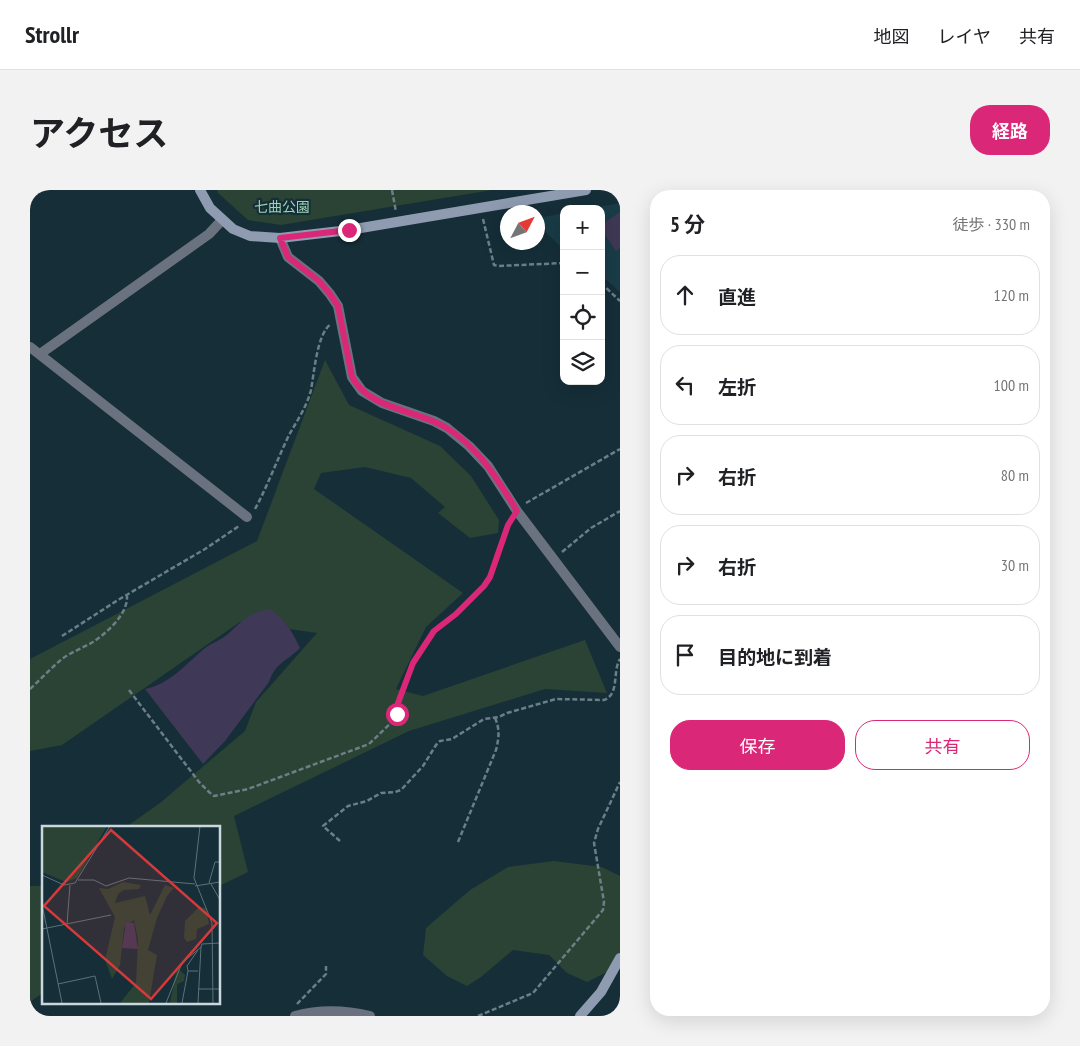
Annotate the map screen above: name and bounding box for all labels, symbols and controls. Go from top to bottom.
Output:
text: Strollr [25,19,79,50]
text: 地図 [874,25,910,48]
text: レイヤ [938,25,991,48]
text: 共有 [1019,25,1055,48]
button: 経路 [970,105,1050,155]
text: アクセス [30,110,168,156]
park label: 七曲公園 [254,198,310,216]
north arrow [500,205,545,250]
map controls [560,205,605,385]
button: + [560,205,605,250]
text: 5 分 [670,211,705,238]
text: 徒歩 · 330 m [952,214,1030,234]
route end [338,219,361,242]
button: − [560,250,605,295]
icon: ahead [671,281,699,309]
text: 直進 [718,285,756,309]
text: 120 m [994,285,1029,305]
button: locate [560,295,605,340]
button: layers [560,340,605,385]
icon: left [671,371,699,399]
text: 左折 [718,375,756,399]
text: 100 m [994,375,1029,395]
icon: right [671,461,699,489]
text: 右折 [718,465,756,489]
text: 80 m [1001,465,1029,485]
icon: right [671,551,699,579]
text: 右折 [718,555,756,579]
text: 30 m [1001,555,1029,575]
icon: arrive [671,641,699,669]
text: 目的地に到着 [718,645,832,669]
route start [386,703,409,726]
button: 保存 [670,720,845,770]
button: 共有 [855,720,1030,770]
inset map [42,826,220,1004]

